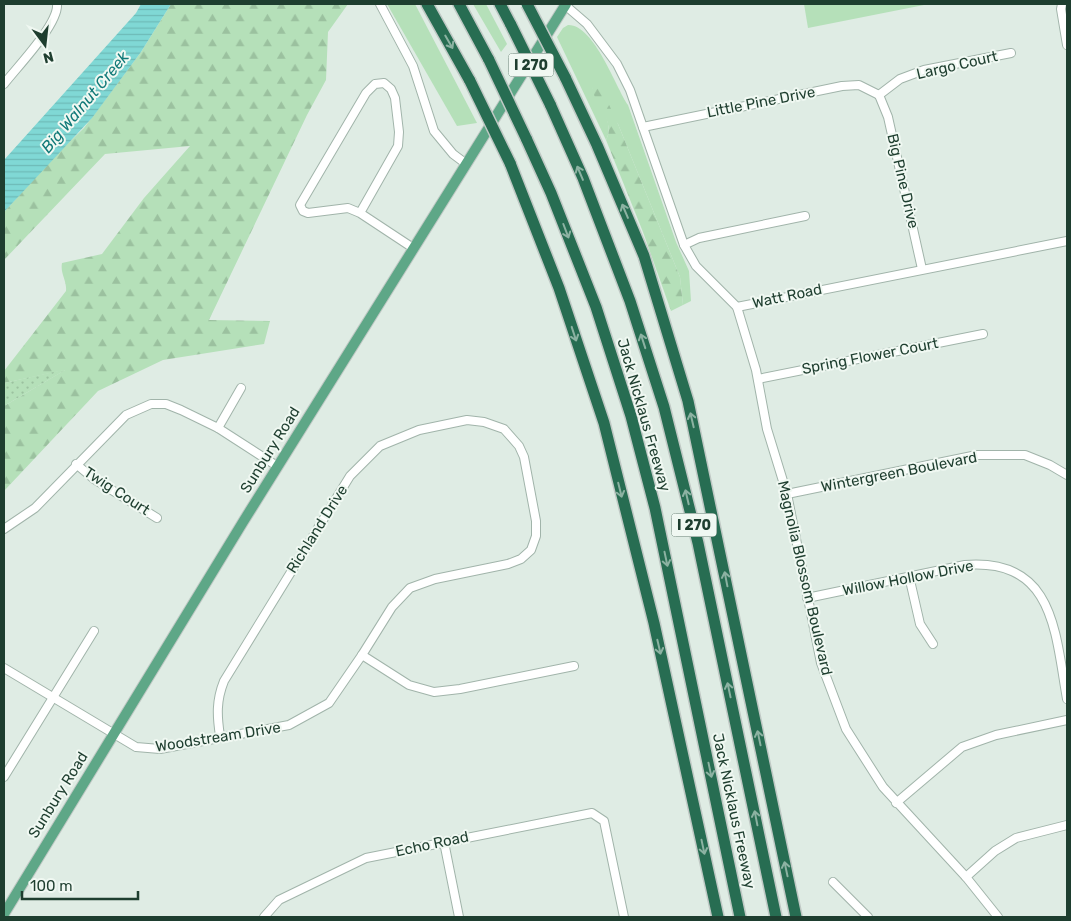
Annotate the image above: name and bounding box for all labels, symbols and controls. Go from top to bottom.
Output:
north arrow [20,20,70,70]
one-way arrow [444,35,454,49]
water label: Big Walnut Creek [37,47,133,156]
street label: Largo Court [915,47,999,83]
text: N [41,48,55,67]
road number: I 270 [508,54,554,76]
street label: Little Pine Drive [705,83,817,121]
street label: Big Pine Drive [883,132,923,230]
one-way arrow [575,166,585,181]
one-way arrow [620,204,629,219]
one-way arrow [562,222,571,238]
street label: Watt Road [750,280,824,312]
one-way arrow [570,326,579,341]
one-way arrow [637,333,647,349]
street label: Spring Flower Court [800,334,940,378]
street label: Jack Nicklaus Freeway [614,336,674,494]
street label: Sunbury Road [236,404,304,496]
one-way arrow [687,412,696,428]
street label: Wintergreen Boulevard [819,448,979,496]
street label: Twig Court [81,463,153,519]
street label: Magnolia Blossom Boulevard [774,479,836,677]
one-way arrow [616,481,625,497]
street label: Richland Drive [283,482,351,576]
one-way arrow [682,489,691,505]
road number: I 270 [672,514,716,536]
one-way arrow [662,551,671,567]
street label: Willow Hollow Drive [841,556,975,600]
one-way arrow [721,571,730,587]
one-way arrow [655,639,664,655]
one-way arrow [724,682,733,698]
street label: Woodstream Drive [154,718,282,756]
one-way arrow [754,730,763,746]
street label: Jack Nicklaus Freeway [709,732,759,890]
street label: Sunbury Road [24,749,92,841]
one-way arrow [706,761,715,777]
one-way arrow [751,810,761,826]
street label: Echo Road [394,827,470,861]
one-way arrow [699,838,708,854]
one-way arrow [781,862,791,878]
scale bar [22,868,139,900]
text: 100 m [30,877,72,895]

